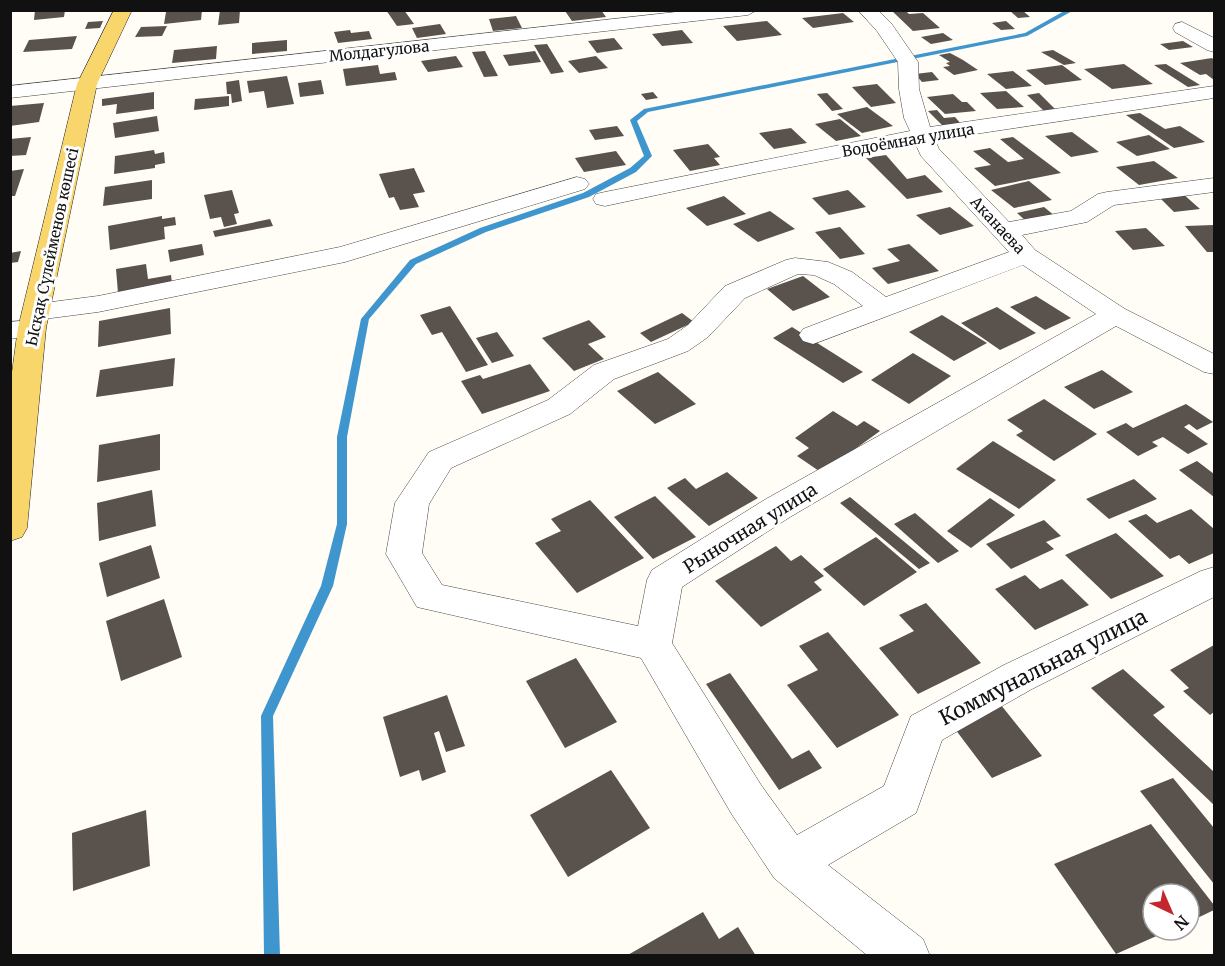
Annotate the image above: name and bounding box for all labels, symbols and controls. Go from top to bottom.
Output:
street label: Молдагулова [328,36,430,66]
street label: Водоёмная улица [840,119,976,161]
street label: Ысқақ Сүлейменов көшесі [22,146,82,348]
street label: Аканаева [966,192,1029,258]
street label: Рыночная улица [679,477,821,578]
street label: Коммунальная улица [934,603,1152,731]
north arrow [1141,882,1201,942]
text: N [1170,911,1193,935]

